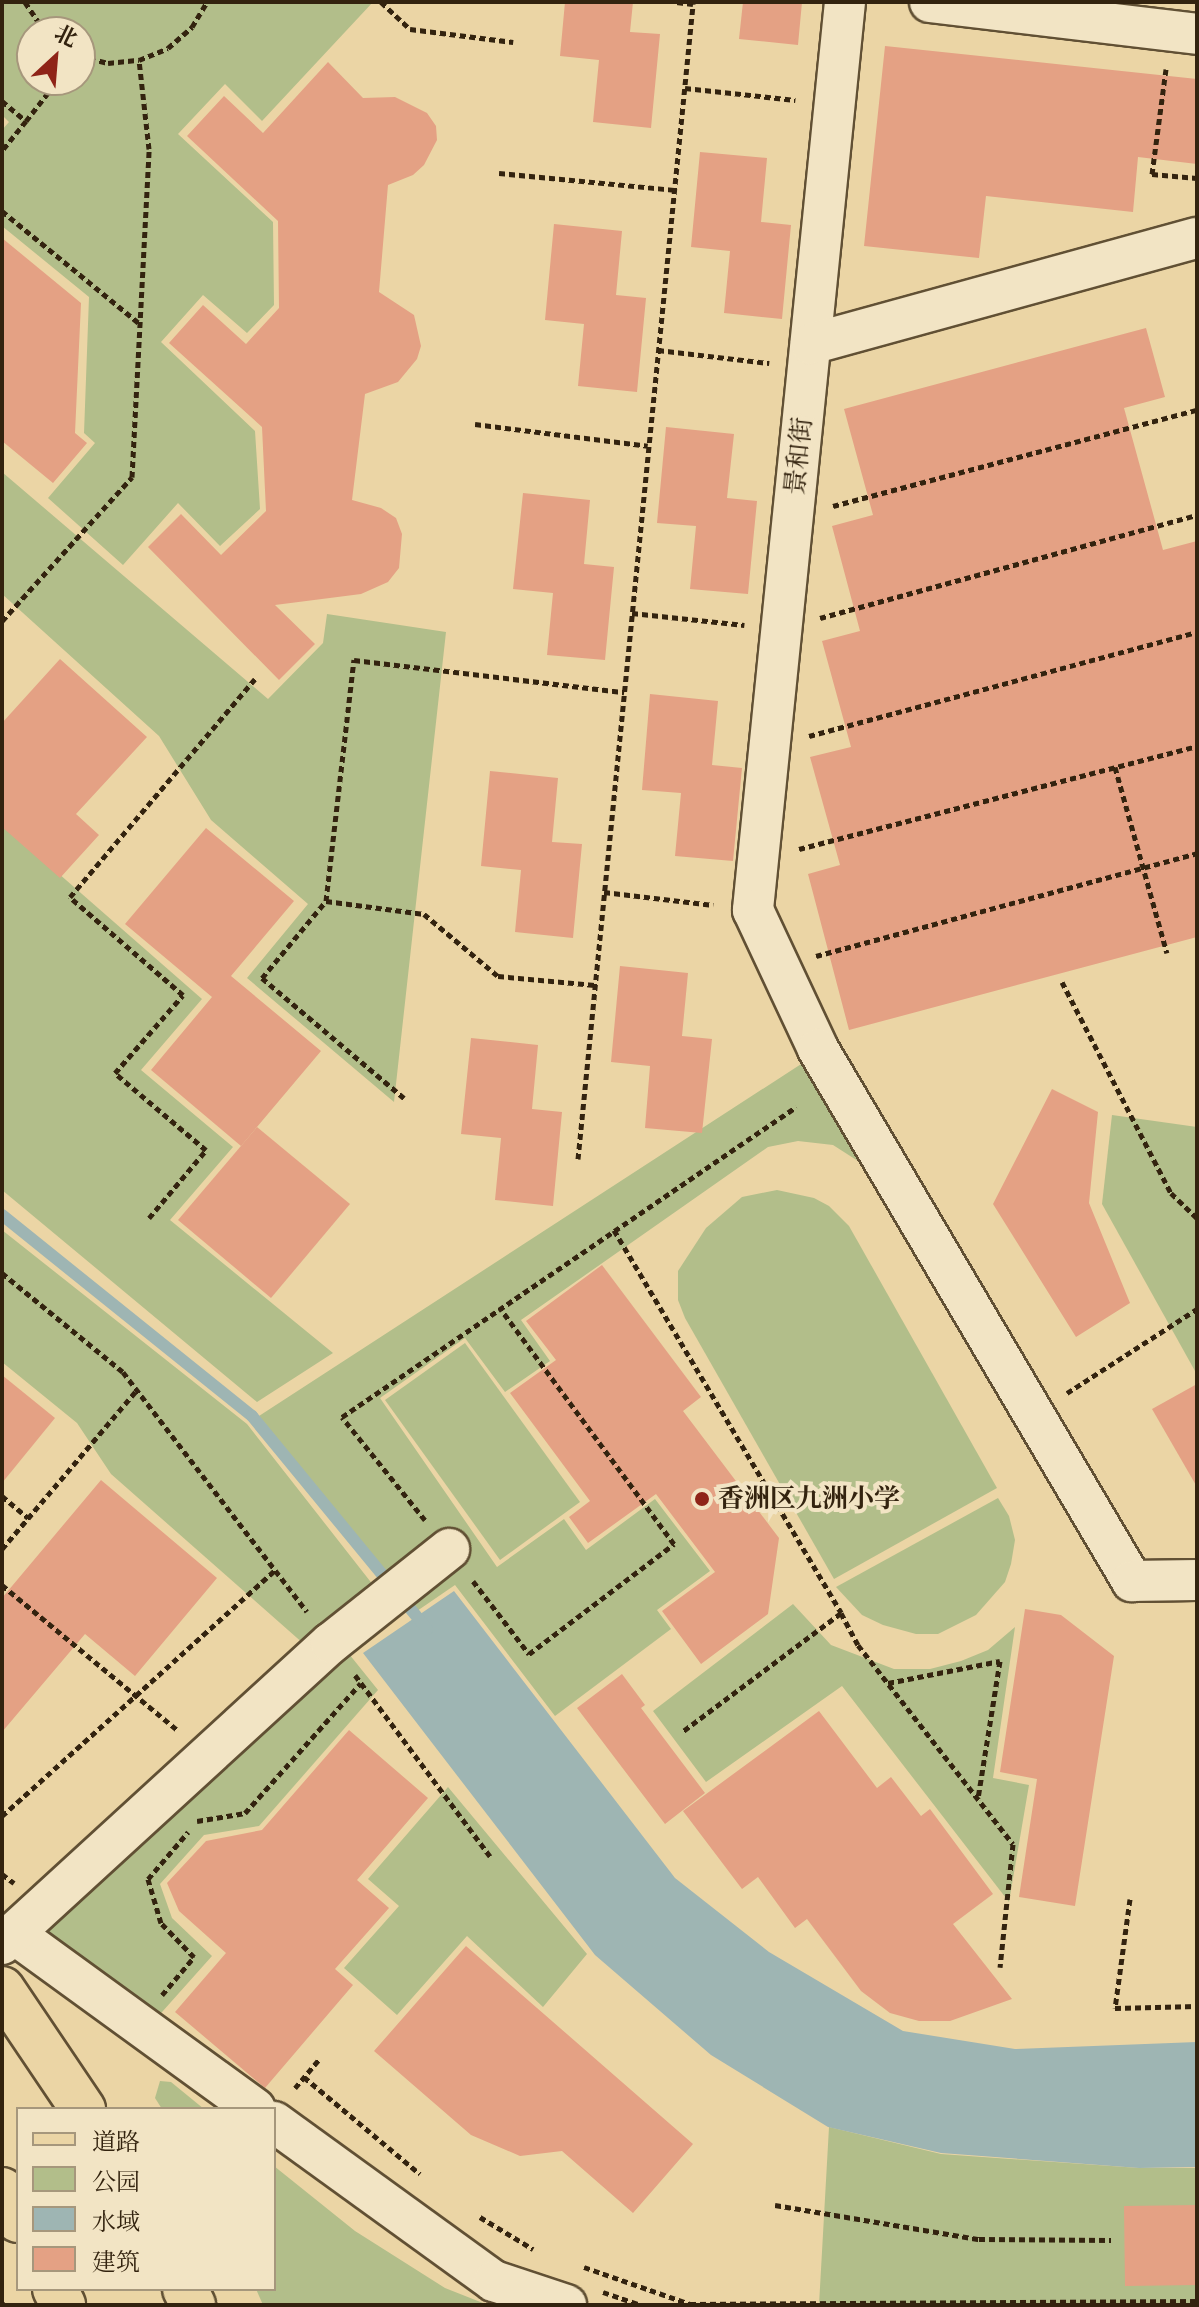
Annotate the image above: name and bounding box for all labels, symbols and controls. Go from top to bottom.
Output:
north arrow [16,16,96,96]
text: 北 [50,19,82,53]
street label: 景和街 [779,416,819,496]
place label: 香洲区九洲小学 [718,1483,900,1515]
marker: 香洲区九洲小学 [693,1490,711,1508]
legend [16,2107,276,2291]
text: 道路 [92,2127,140,2156]
text: 公园 [92,2167,140,2196]
text: 水域 [92,2207,140,2236]
text: 建筑 [92,2247,140,2276]

